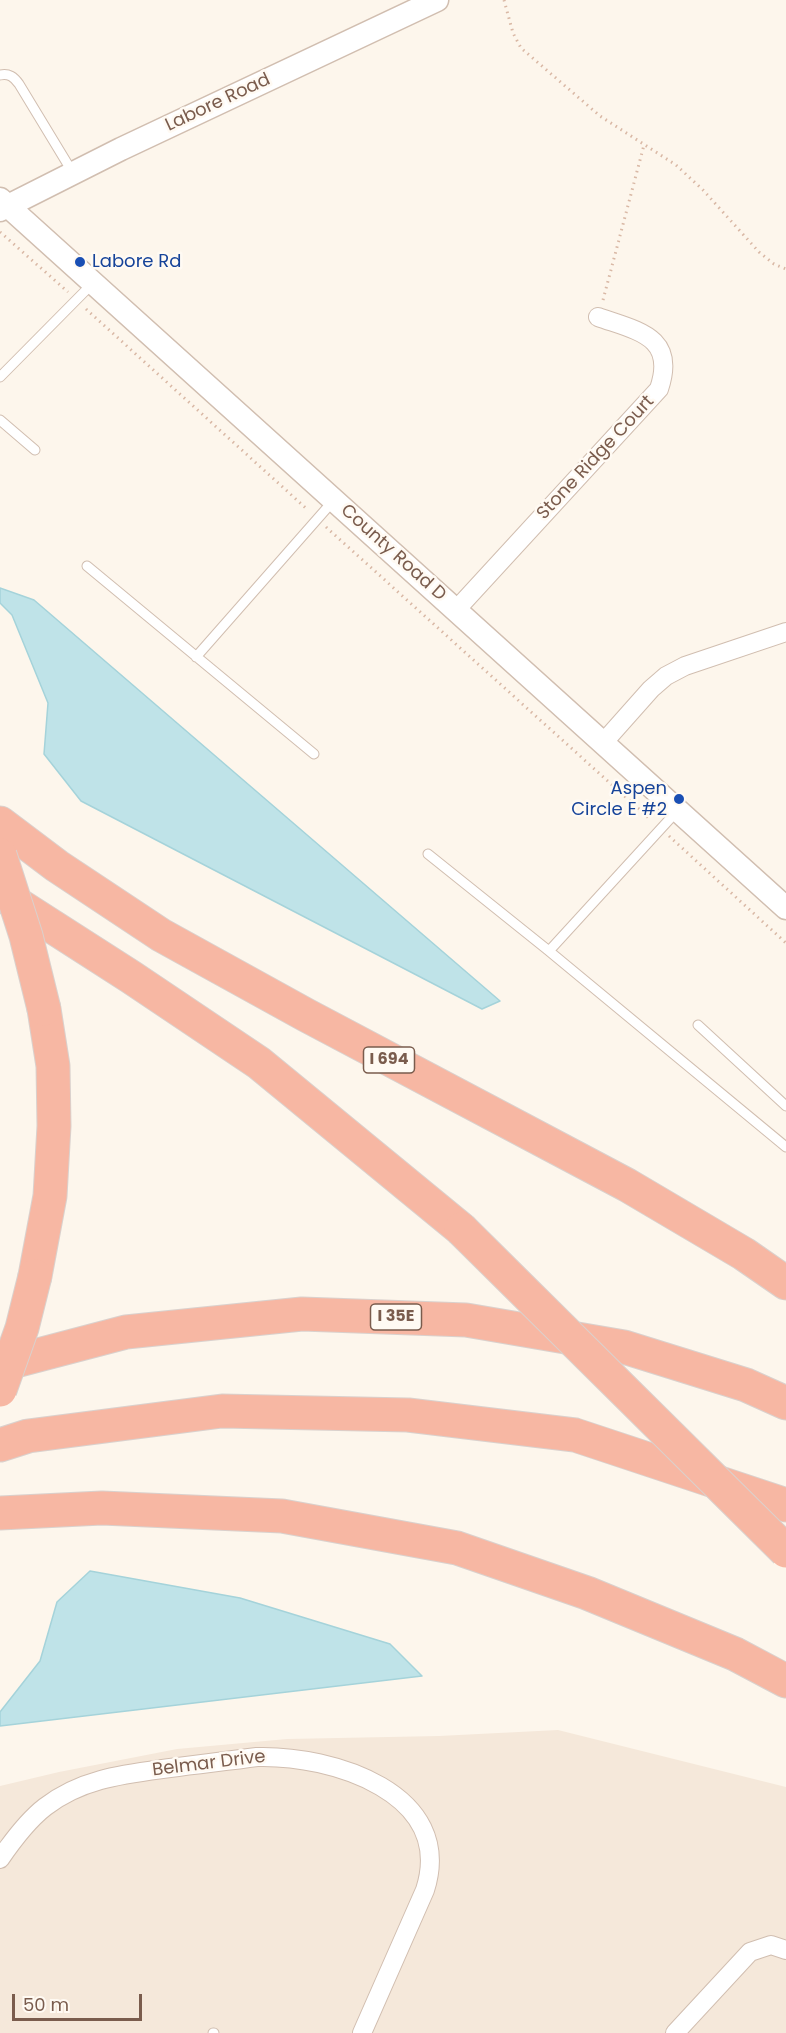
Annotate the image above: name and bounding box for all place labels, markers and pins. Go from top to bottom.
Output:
place label: Labore Rd [92,251,181,273]
marker: Labore Rd [73,255,87,269]
place label: Aspen Circle E #2 [571,778,667,820]
marker: Aspen Circle E #2 [672,792,686,806]

